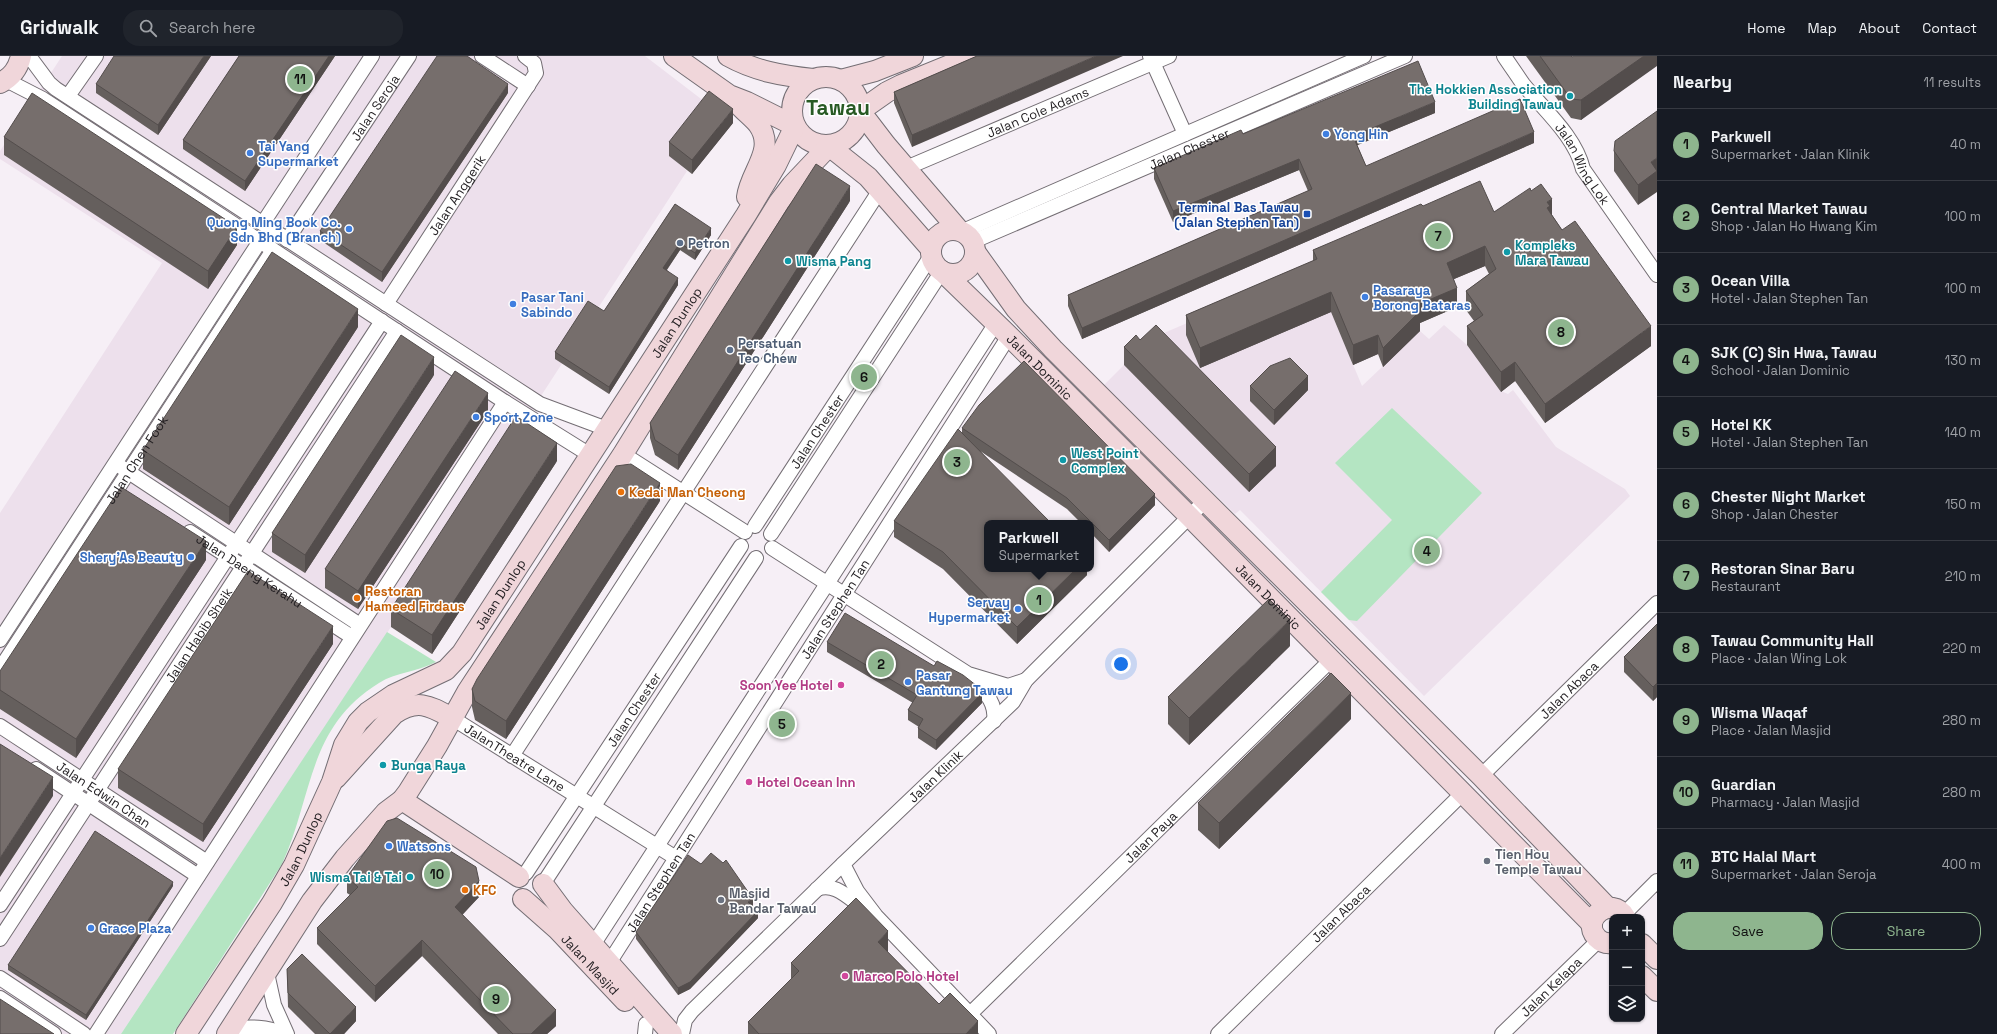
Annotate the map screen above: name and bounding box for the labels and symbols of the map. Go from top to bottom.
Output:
pin: 11 [287,64,313,94]
street label: Jalan Seroja [347,71,403,144]
place label: The Hokkien Association Building Tawau [1409,81,1562,113]
street label: Jalan Cole Adams [984,83,1091,141]
marker: The Hokkien Association Building Tawau [1565,91,1575,101]
district label: Tawau [806,94,870,121]
street label: Jalan Wing Lok [1552,119,1614,208]
street label: Jalan Chester [1146,124,1232,173]
place label: Yong Hin [1334,126,1389,143]
marker: Yong Hin [1321,129,1331,139]
place label: Tai Yang Supermarket [258,138,339,170]
marker: Tai Yang Supermarket [245,148,255,158]
street label: Jalan Anggerik [425,152,489,238]
place label: Terminal Bas Tawau (Jalan Stephen Tan) [1174,199,1299,231]
marker: Terminal Bas Tawau (Jalan Stephen Tan) [1302,209,1312,219]
place label: Quong Ming Book Co. Sdn Bhd (Branch) [207,214,341,246]
pin: 7 [1425,221,1451,251]
marker: Quong Ming Book Co. Sdn Bhd (Branch) [344,224,354,234]
place label: Petron [688,235,730,252]
place label: Kompleks Mara Tawau [1515,237,1589,269]
marker: Petron [675,238,685,248]
marker: Kompleks Mara Tawau [1502,247,1512,257]
place label: Wisma Pang [796,253,871,270]
marker: Wisma Pang [783,256,793,266]
place label: Pasaraya Borong Bataras [1373,282,1471,314]
street label: Jalan Dunlop [647,284,706,361]
place label: Pasar Tani Sabindo [521,289,584,321]
marker: Pasaraya Borong Bataras [1360,292,1370,302]
marker: Pasar Tani Sabindo [508,299,518,309]
pin: 8 [1548,317,1574,347]
street label: Jalan Dominic [1003,330,1077,404]
place label: Persatuan Teo Chew [738,335,801,367]
marker: Persatuan Teo Chew [725,345,735,355]
pin: 6 [851,362,877,392]
street label: Jalan Chester [786,391,847,472]
place label: Sport Zone [484,409,553,426]
street label: Jalan Chen Fook [101,412,172,507]
marker: Sport Zone [471,412,481,422]
place label: West Point Complex [1071,445,1139,477]
pin: 3 [944,447,970,477]
marker: West Point Complex [1058,455,1068,465]
place label: Kedai Man Cheong [629,484,745,501]
marker: Kedai Man Cheong [616,487,626,497]
street label: Jalan Daeng Kerahu [193,530,306,611]
pin: 4 [1414,536,1440,566]
place label: Shery'As Beauty [80,549,183,566]
marker: Shery'As Beauty [186,552,196,562]
street label: Jalan Dunlop [471,556,529,633]
street label: Jalan Stephen Tan [797,556,873,662]
street label: Jalan Dominic [1232,560,1305,633]
place label: Restoran Hameed Firdaus [365,583,465,615]
street label: Jalan Habib Sheik [161,584,236,686]
pin: 1 [1026,585,1052,615]
marker: Restoran Hameed Firdaus [352,593,362,603]
place label: Servay Hypermarket [929,594,1010,626]
marker: Servay Hypermarket [1013,604,1023,614]
pin: 2 [868,649,894,679]
your location [1111,654,1131,674]
street label: Jalan Abaca [1536,657,1602,722]
place label: Pasar Gantung Tawau [916,667,1013,699]
street label: Jalan Chester [603,669,664,750]
place label: Soon Yee Hotel [740,677,833,694]
marker: Pasar Gantung Tawau [903,677,913,687]
marker: Soon Yee Hotel [836,680,846,690]
pin: 5 [769,709,795,739]
street label: JalanTheatre Lane [461,719,568,795]
street label: Jalan Klinik [904,746,966,806]
street label: Jalan Edwin Chan [53,757,154,831]
place label: Bunga Raya [391,757,466,774]
marker: Bunga Raya [378,760,388,770]
place label: Hotel Ocean Inn [757,774,855,791]
marker: Hotel Ocean Inn [744,777,754,787]
street label: Jalan Paya [1121,807,1181,867]
street label: Jalan Dunlop [275,809,326,889]
street label: Jalan Stephen Tan [622,829,699,935]
place label: Watsons [397,838,451,855]
marker: Watsons [384,841,394,851]
place label: Tien Hou Temple Tawau [1495,846,1582,878]
marker: Tien Hou Temple Tawau [1482,856,1492,866]
pin: 10 [424,859,450,889]
place label: Wisma Tai & Tai [310,869,402,886]
marker: Wisma Tai & Tai [405,872,415,882]
street label: Jalan Abaca [1308,880,1374,946]
place label: KFC [473,882,496,899]
marker: KFC [460,885,470,895]
place label: Masjid Bandar Tawau [729,885,817,917]
marker: Masjid Bandar Tawau [716,895,726,905]
place label: Grace Plaza [99,920,172,937]
marker: Grace Plaza [86,923,96,933]
street label: Jalan Masjid [558,930,623,998]
street label: Jalan Kelapa [1517,953,1585,1020]
place label: Marco Polo Hotel [853,968,959,985]
marker: Marco Polo Hotel [840,971,850,981]
pin: 9 [483,984,509,1014]

